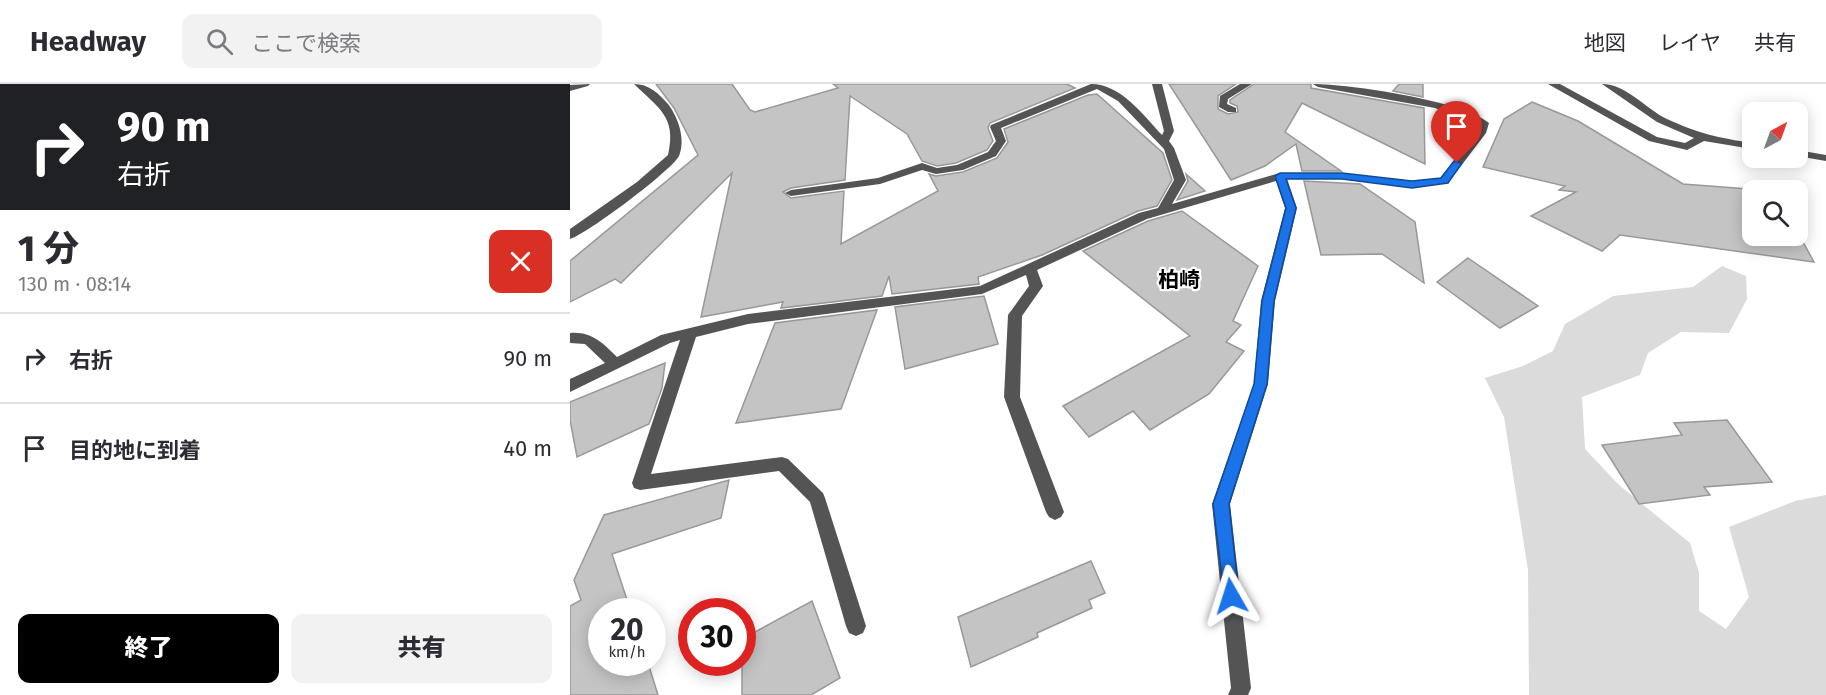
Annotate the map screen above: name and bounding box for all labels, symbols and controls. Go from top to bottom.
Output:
search box [182,14,602,68]
text: Headway [30,25,146,58]
icon: search [203,25,236,58]
text: ここで検索 [251,30,361,57]
text: 地図 [1584,30,1626,56]
text: レイヤ [1659,30,1721,56]
text: 共有 [1754,30,1796,56]
pin [1431,101,1482,163]
text: 90 m [117,102,211,152]
north arrow [1742,102,1808,168]
map controls [1742,102,1808,246]
icon: right [18,108,96,186]
icon: arrive [1440,110,1473,143]
text: 右折 [117,159,171,191]
button: search [1742,180,1808,246]
text: 1 分 [18,227,79,271]
button: close [489,230,552,293]
district label: 柏崎 [1158,267,1200,293]
text: 130 m · 08:14 [18,272,131,296]
icon: right [18,342,51,375]
text: 90 m [503,345,552,372]
text: 右折 [69,347,113,374]
icon: arrive [18,432,51,465]
text: 40 m [503,435,552,462]
text: 目的地に到着 [69,437,201,464]
position arrow [1199,564,1263,628]
speed limit sign: 30 [678,598,756,676]
text: 20 [610,612,644,648]
button: 終了 [18,614,279,683]
button: 共有 [291,614,552,683]
text: km/h [608,643,646,661]

